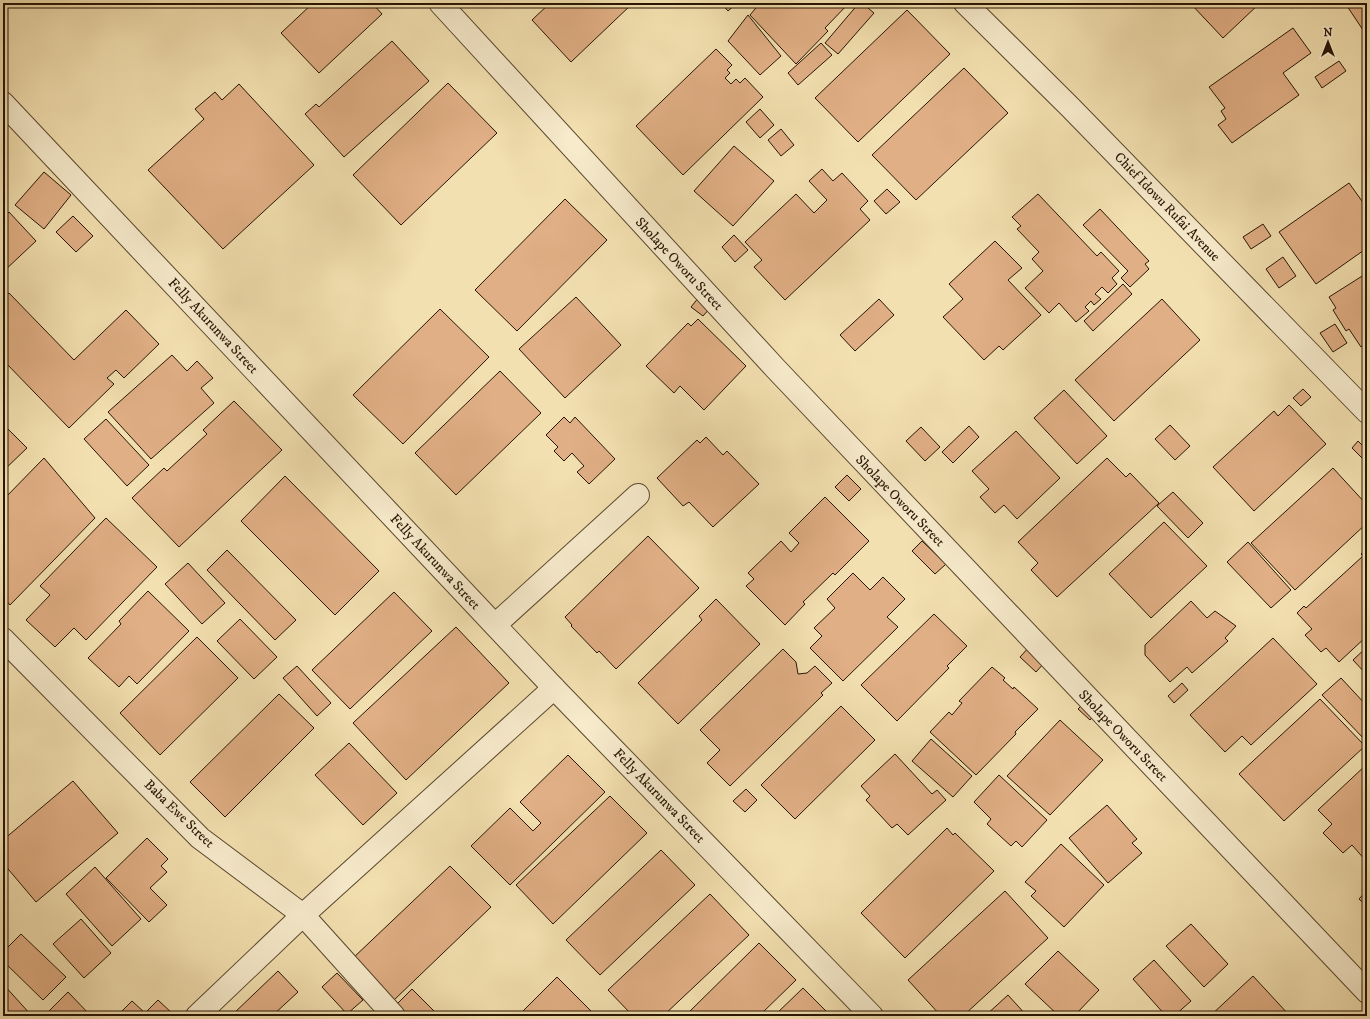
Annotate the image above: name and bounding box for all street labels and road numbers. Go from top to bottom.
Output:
street label: Chief Idowu Rufai Avenue [1110,149,1224,266]
street label: Sholape Oworu Street [631,214,727,315]
street label: Felly Akurunwa Street [164,274,262,378]
street label: Sholape Oworu Street [851,451,949,551]
street label: Felly Akurunwa Street [386,510,484,614]
street label: Sholape Oworu Street [1074,686,1172,786]
street label: Felly Akurunwa Street [609,745,709,847]
street label: Baba Ewe Street [140,776,218,852]

